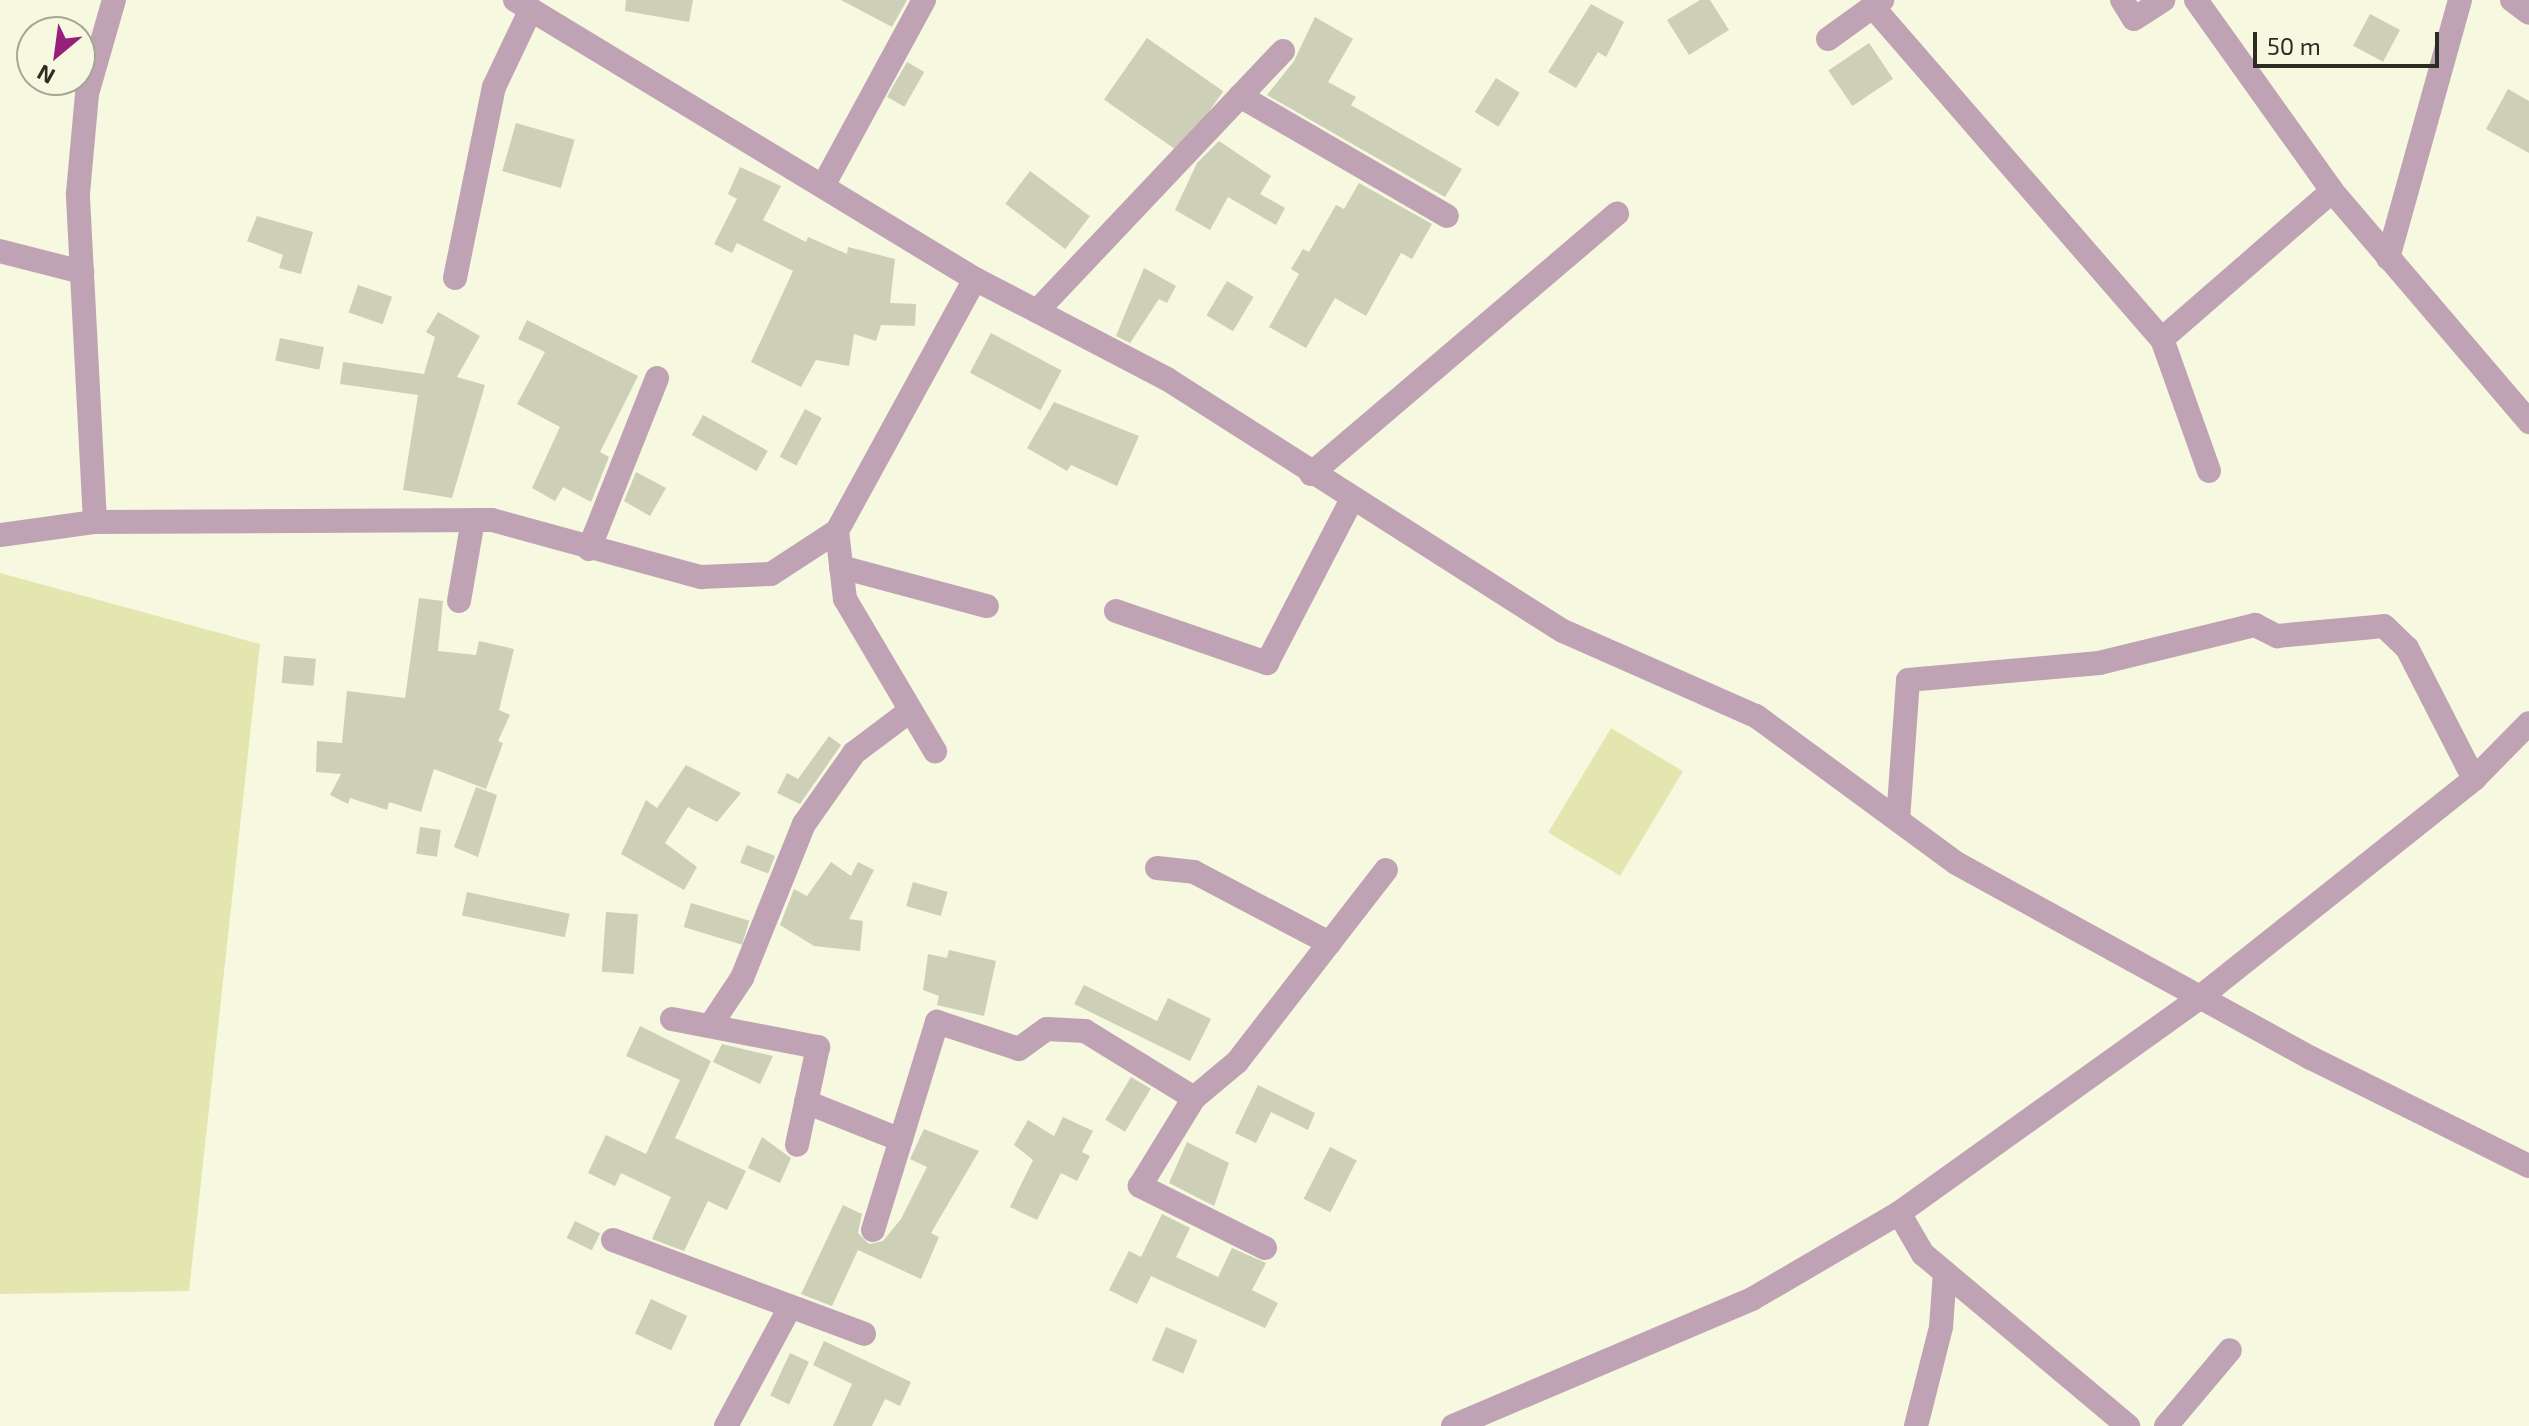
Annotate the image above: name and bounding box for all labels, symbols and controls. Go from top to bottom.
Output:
north arrow [16,16,96,96]
scale bar [2257,16,2443,66]
text: 50 m [2267,31,2321,60]
text: N [32,60,59,90]

